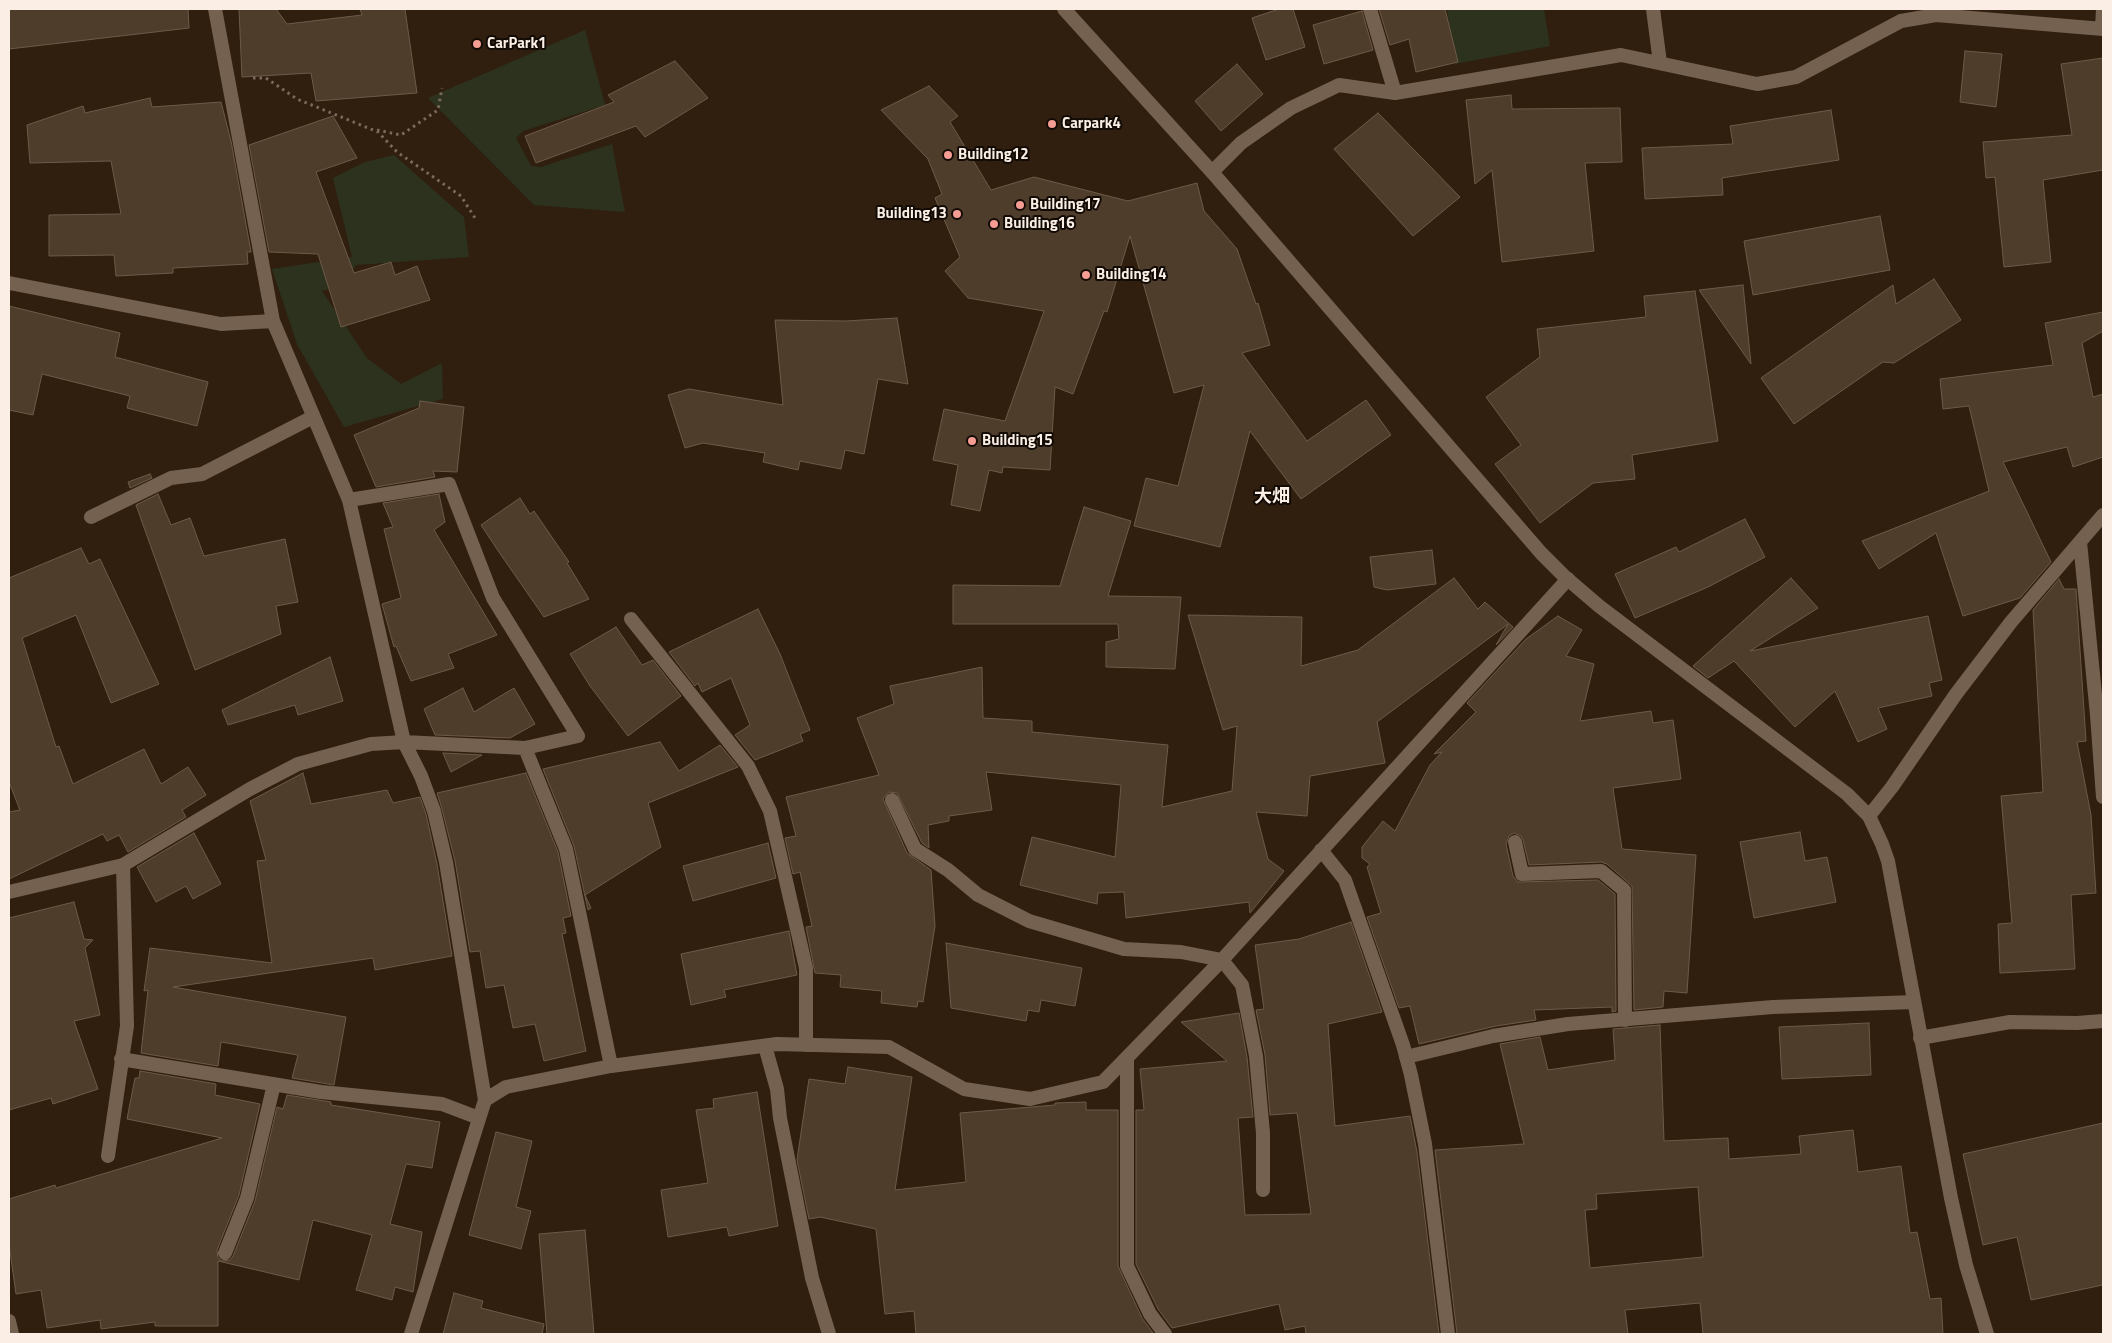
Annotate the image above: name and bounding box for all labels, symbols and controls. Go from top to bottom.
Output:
place label: CarPark1 [487,35,547,53]
marker: CarPark1 [471,38,483,50]
place label: Carpark4 [1062,115,1121,133]
marker: Carpark4 [1046,118,1058,130]
place label: Building12 [958,146,1029,164]
marker: Building12 [942,149,954,161]
place label: Building17 [1030,196,1101,214]
marker: Building17 [1014,199,1026,211]
place label: Building13 [876,205,947,223]
marker: Building13 [951,208,963,220]
place label: Building16 [1004,215,1075,233]
marker: Building16 [988,218,1000,230]
place label: Building14 [1096,266,1167,284]
marker: Building14 [1080,269,1092,281]
place label: Building15 [982,432,1053,450]
marker: Building15 [966,435,978,447]
district label: 大畑 [1254,487,1290,509]

